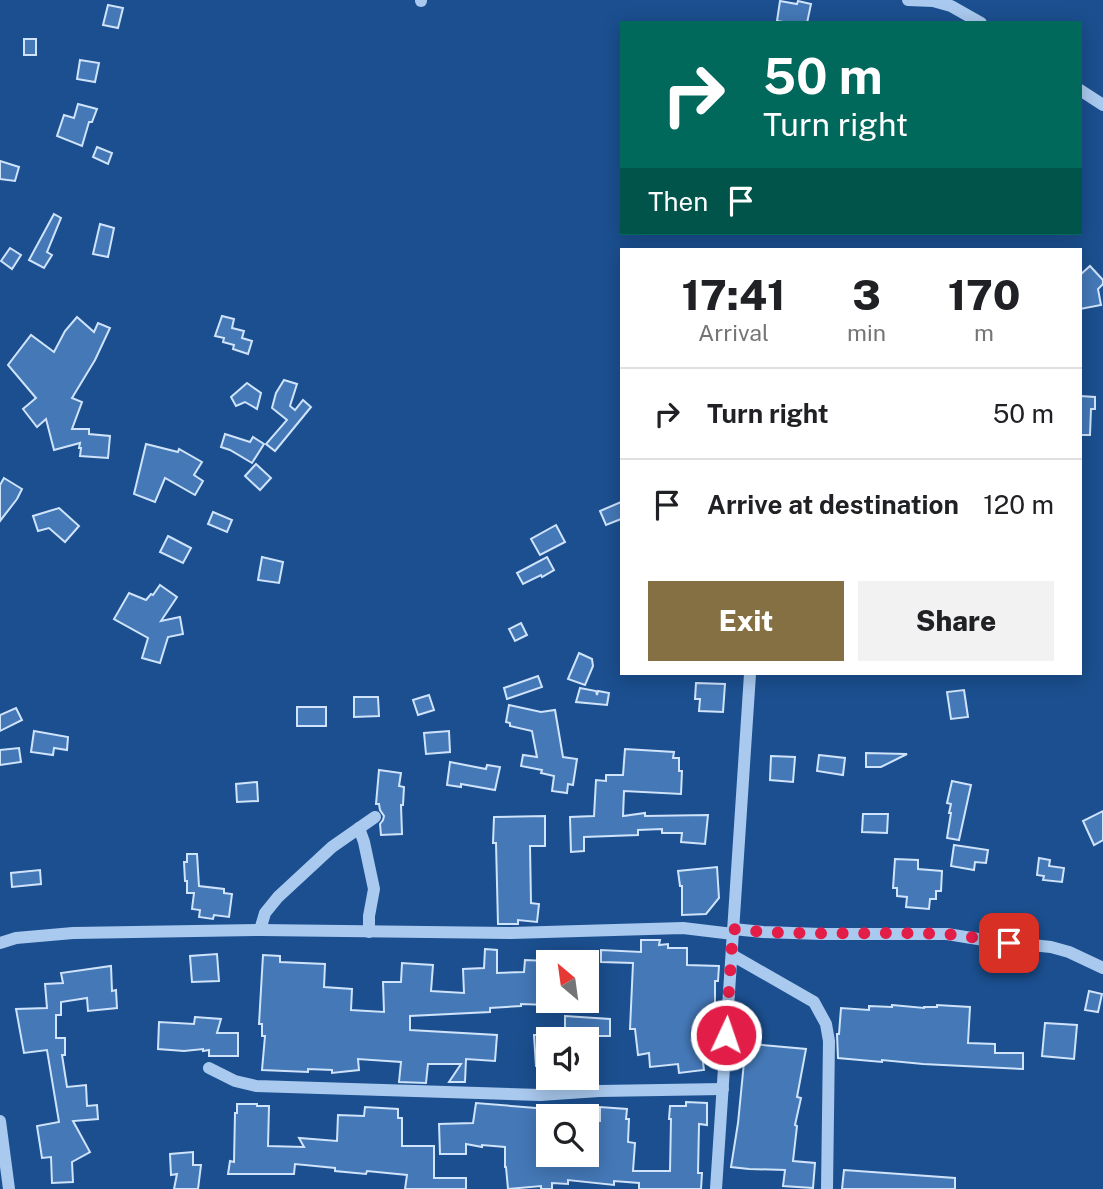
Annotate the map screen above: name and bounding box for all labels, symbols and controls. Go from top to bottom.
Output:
text: 50 m [763,47,883,105]
icon: right [648,49,739,140]
text: Turn right [763,106,908,143]
icon: arrive [722,182,760,220]
text: Then [648,186,708,217]
text: 17:41 [682,270,785,319]
text: 3 [852,270,881,319]
text: 170 [948,270,1020,319]
text: Arrival [698,319,769,346]
text: min [847,319,886,346]
text: m [974,319,994,346]
icon: right [648,395,686,433]
text: Turn right [707,398,829,429]
text: 50 m [993,398,1054,429]
icon: arrive [648,486,686,524]
text: Arrive at destination [707,489,959,520]
text: 120 m [983,489,1054,520]
button: Exit [648,581,844,661]
button: Share [858,581,1054,661]
pin [979,913,1039,973]
icon: arrive [990,924,1028,962]
north arrow [536,950,598,1013]
map controls [536,950,599,1167]
position arrow [689,998,763,1072]
button: sound [536,1027,599,1090]
button: search [536,1104,599,1167]

